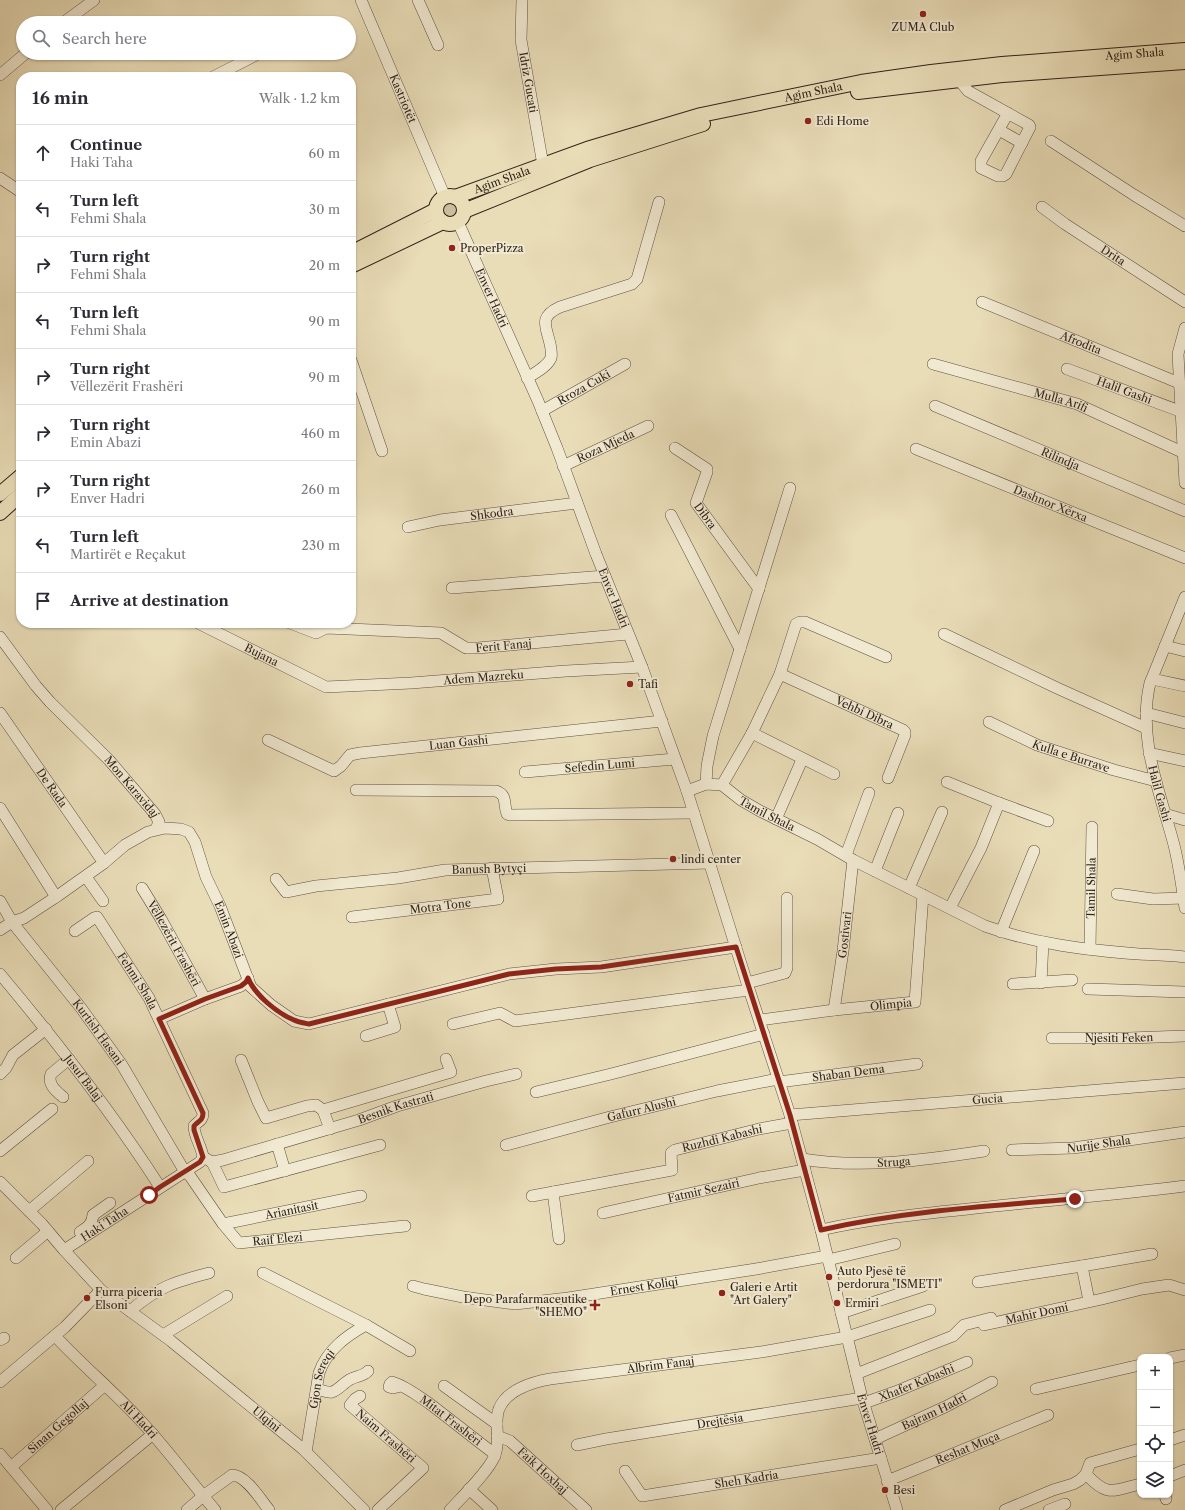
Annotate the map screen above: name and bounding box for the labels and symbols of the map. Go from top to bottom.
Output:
marker: ZUMA Club [918,9,928,19]
place label: ZUMA Club [892,20,955,34]
street label: Agim Shala [1104,45,1165,63]
street label: Idriz Gucati [516,51,541,115]
street label: Kastriotët [386,72,420,125]
street label: Agim Shala [782,79,844,105]
place label: Edi Home [816,114,869,128]
marker: Edi Home [803,116,813,126]
street label: Agim Shala [471,163,532,197]
place label: ProperPizza [460,241,524,255]
street label: Drita [1098,242,1128,269]
marker: ProperPizza [447,243,457,253]
street label: Enver Hadri [473,266,511,330]
street label: Afrodita [1057,328,1104,357]
street label: Rroza Cuki [555,367,613,408]
street label: Halil Gashi [1095,374,1154,407]
street label: Mulla Arifi [1033,385,1090,415]
street label: Roza Mjeda [575,426,637,465]
street label: Rilindja [1039,444,1082,473]
street label: Dashnor Xërxa [1011,482,1090,525]
street label: Dibra [691,500,720,532]
street label: Shkodra [470,504,514,523]
street label: Enver Hadri [595,566,632,630]
street label: Ferit Fanaj [475,636,532,655]
street label: Bujana [242,640,281,669]
street label: Adem Mazreku [442,667,524,688]
place label: Tafi [638,677,658,691]
marker: Tafi [625,679,635,689]
street label: Vehbi Dibra [832,693,896,732]
street label: Luan Gashi [428,732,489,753]
street label: Kulla e Burrave [1030,737,1112,775]
street label: Mon Karavidaj [102,753,162,820]
street label: Sefedin Lumi [564,755,636,776]
street label: Halil Gashi [1145,764,1174,824]
street label: De Rada [33,766,70,810]
street label: Tamil Shala [737,793,798,834]
place label: lindi center [681,852,741,866]
marker: lindi center [668,854,678,864]
street label: Tamil Shala [1083,857,1099,919]
street label: Banush Bytyçi [452,861,527,877]
street label: Motra Tone [409,895,472,917]
street label: Vëllezërit Frashëri [144,897,204,989]
street label: Emin Abazi [212,898,247,961]
street label: Gostivari [835,910,854,959]
street label: Fehmi Shala [115,950,160,1012]
street label: Olimpia [870,995,913,1013]
street label: Kurtish Hasani [70,996,127,1068]
street label: Njësiti Feken [1085,1030,1154,1045]
street label: Jusuf Balaj [60,1050,105,1104]
street label: Shaban Dema [811,1061,886,1085]
street label: Besnik Kastrati [356,1089,436,1127]
street label: Gucia [972,1091,1003,1107]
street label: Gafurr Alushi [606,1094,678,1124]
street label: Ruzhdi Kabashi [681,1121,764,1155]
street label: Nurije Shala [1067,1133,1132,1155]
street label: Struga [877,1154,911,1170]
street label: Fatmir Sezairi [666,1175,741,1205]
route start [140,1186,158,1204]
route end [1066,1190,1084,1208]
street label: Arianitasit [263,1198,320,1223]
street label: Haki Taha [78,1203,131,1244]
street label: Raif Elezi [252,1229,304,1249]
place label: Auto Pjesë të perdorura "ISMETI" [836,1264,942,1291]
marker: Auto Pjesë të perdorura "ISMETI" [824,1272,834,1282]
street label: Ernest Koliqi [609,1274,680,1298]
place label: Galeri e Artit "Art Galery" [730,1280,798,1307]
place label: Furra piceria Elsoni [95,1285,163,1312]
marker: Galeri e Artit "Art Galery" [717,1288,727,1298]
place label: Depo Parafarmaceutike "SHEMO" [464,1292,587,1319]
marker: Furra piceria Elsoni [82,1293,92,1303]
place label: Ermiri [845,1296,879,1310]
marker: Ermiri [832,1298,842,1308]
marker: Depo Parafarmaceutike "SHEMO" [590,1300,600,1310]
street label: Mahir Domi [1004,1300,1070,1327]
street label: Gjon Sereqi [306,1346,338,1410]
street label: Albrim Fanaj [625,1354,695,1376]
street label: Xhafer Kabashi [876,1361,957,1405]
street label: Bajram Hadri [899,1390,969,1433]
street label: Mitat Frashëri [417,1392,485,1449]
street label: Enver Hadri [854,1392,886,1457]
street label: Sinan Gegollaj [25,1396,91,1456]
street label: Ali Hadri [117,1396,161,1442]
street label: Ulqini [250,1404,284,1435]
street label: Naim Frashëri [353,1406,419,1466]
street label: Drejtësia [696,1410,744,1431]
street label: Reshat Muça [933,1429,1002,1467]
street label: Faik Hoxhaj [515,1444,571,1497]
street label: Sheh Kadria [714,1467,780,1491]
place label: Besi [893,1483,916,1497]
marker: Besi [880,1485,890,1495]

